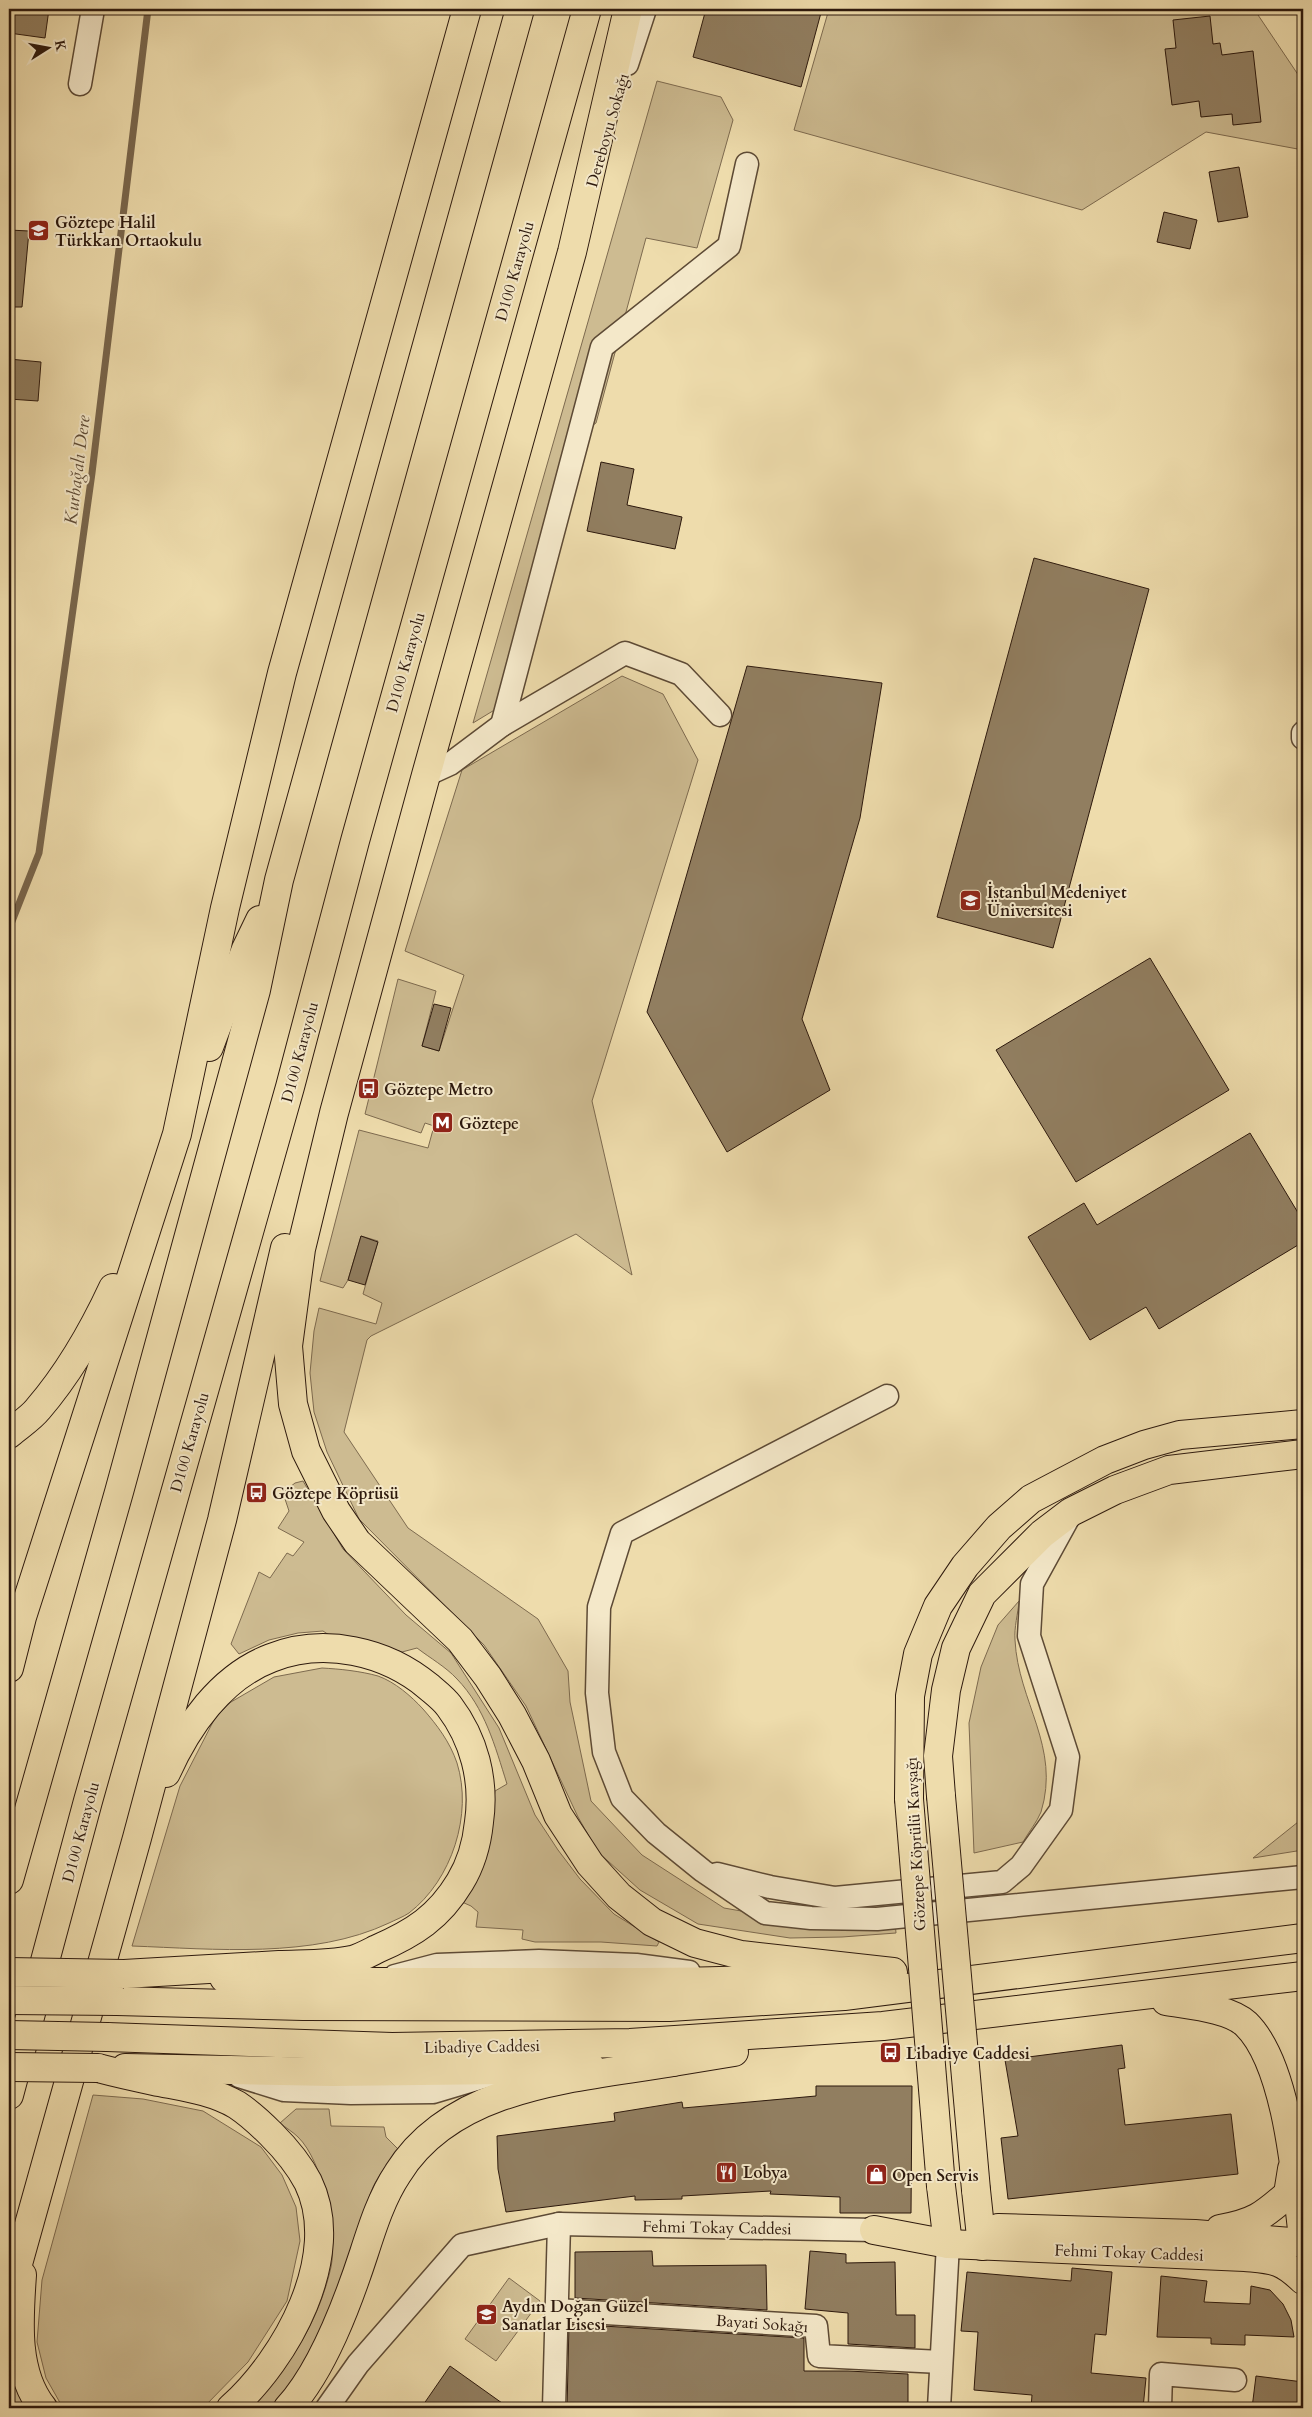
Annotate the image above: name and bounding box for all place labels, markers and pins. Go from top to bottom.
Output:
place label: Göztepe Halil Türkkan Ortaokulu [55,212,202,252]
school or university icon: Göztepe Halil Türkkan Ortaokulu [27,219,51,243]
place label: İstanbul Medeniyet Üniversitesi [987,881,1127,922]
school or university icon: İstanbul Medeniyet Üniversitesi [959,889,983,913]
bus stop icon: Göztepe Metro [356,1077,380,1101]
place label: Göztepe Metro [384,1079,493,1101]
metro station icon: Göztepe [431,1111,455,1135]
place label: Göztepe [459,1113,519,1135]
bus stop icon: Göztepe Köprüsü [244,1481,268,1505]
place label: Göztepe Köprüsü [272,1483,399,1505]
bus stop icon: Libadiye Caddesi [878,2041,902,2065]
place label: Libadiye Caddesi [906,2043,1030,2065]
restaurant icon: Lobya [715,2160,739,2184]
place label: Lobya [743,2162,788,2184]
shop icon: Open Servis [864,2163,888,2187]
place label: Open Servis [892,2165,979,2187]
place label: Aydın Doğan Güzel Sanatlar Lisesi [502,2296,649,2336]
school or university icon: Aydın Doğan Güzel Sanatlar Lisesi [474,2303,498,2327]

